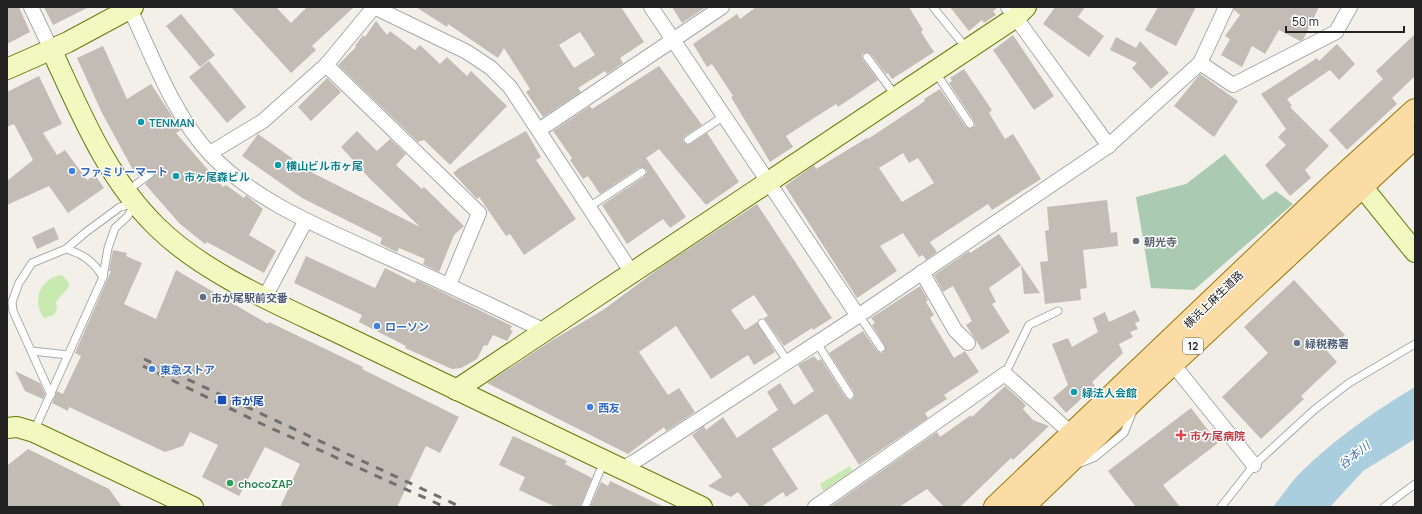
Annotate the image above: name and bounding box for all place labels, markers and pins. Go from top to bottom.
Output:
place label: TENMAN [149,115,195,130]
marker: TENMAN [136,117,146,127]
place label: 横山ビル市ヶ尾 [286,158,363,173]
marker: 横山ビル市ヶ尾 [273,160,283,170]
place label: ファミリーマート [80,164,168,179]
marker: ファミリーマート [67,166,77,176]
place label: 市ヶ尾森ビル [184,169,250,184]
marker: 市ヶ尾森ビル [171,171,181,181]
place label: 朝光寺 [1144,234,1177,249]
marker: 朝光寺 [1131,236,1141,246]
place label: 市が尾駅前交番 [211,290,288,305]
marker: 市が尾駅前交番 [198,292,208,302]
place label: ローソン [385,319,429,334]
marker: ローソン [372,321,382,331]
place label: 緑税務署 [1305,336,1349,351]
marker: 緑税務署 [1292,338,1302,348]
place label: 東急ストア [160,362,215,377]
marker: 東急ストア [147,364,157,374]
place label: 緑法人会館 [1082,385,1137,400]
marker: 緑法人会館 [1069,387,1079,397]
place label: 市が尾 [231,393,264,408]
marker: 市が尾 [216,394,228,406]
place label: 西友 [598,400,620,415]
marker: 西友 [585,402,595,412]
place label: 市ケ尾病院 [1190,428,1245,443]
marker: 市ケ尾病院 [1175,429,1187,441]
place label: chocoZAP [238,476,293,491]
marker: chocoZAP [225,478,235,488]

